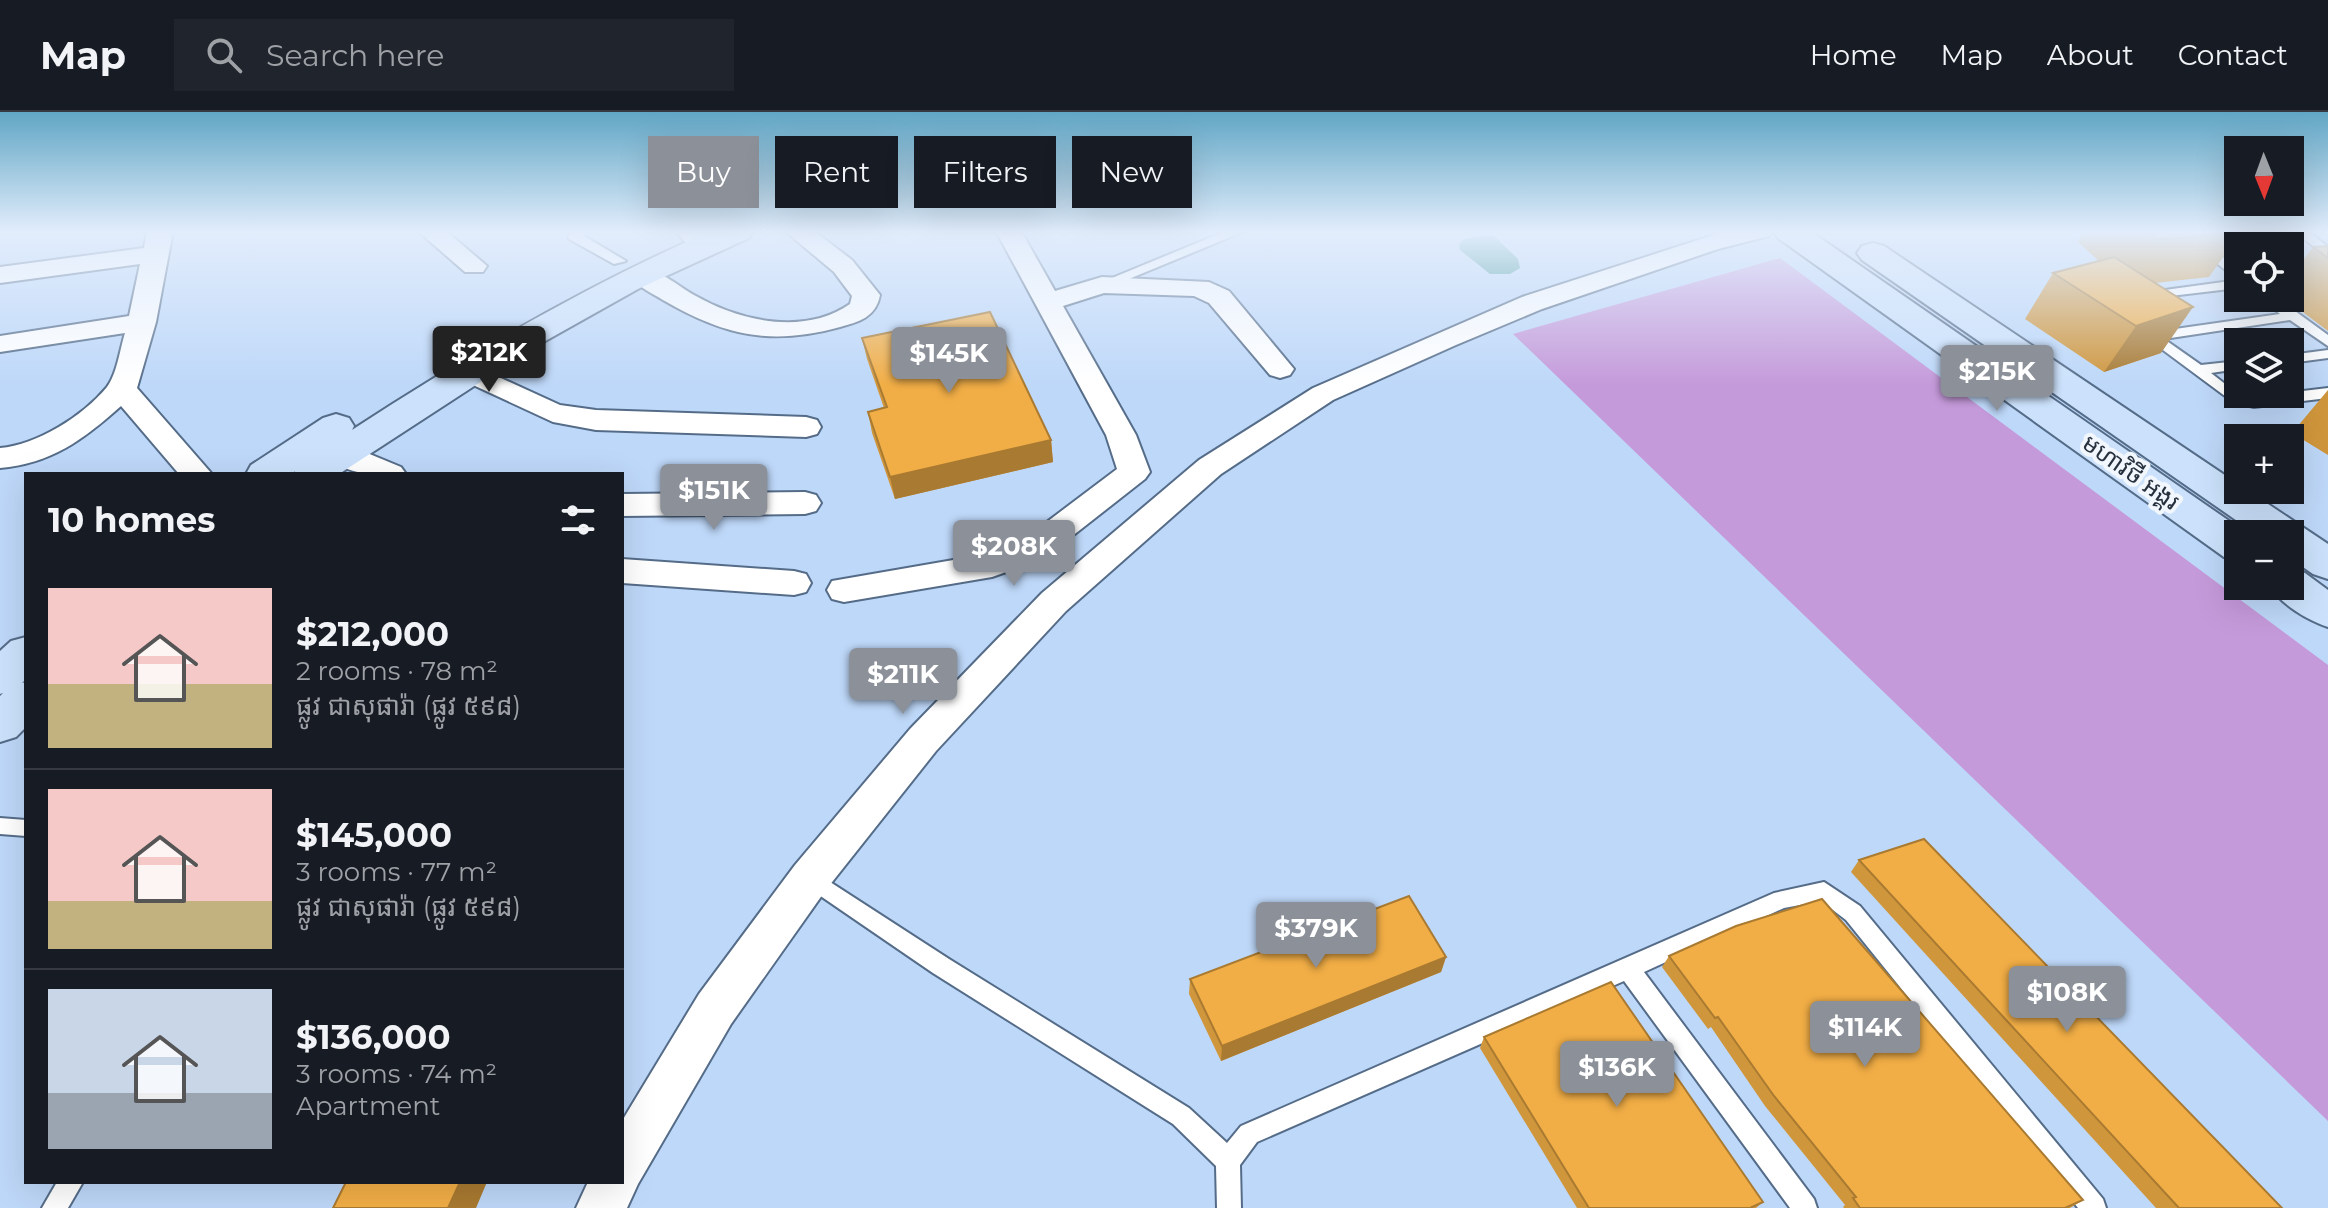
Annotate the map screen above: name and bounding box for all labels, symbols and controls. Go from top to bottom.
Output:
search box [174,19,734,91]
text: Map [40,32,126,79]
icon: search [202,33,246,77]
text: Search here [266,37,444,74]
text: Home [1810,38,1897,72]
text: Map [1941,38,2003,72]
text: About [2047,38,2134,72]
text: Contact [2178,38,2288,72]
chip: Buy [648,136,759,208]
chip: Rent [775,136,898,208]
chip: Filters [914,136,1056,208]
chip: New [1072,136,1192,208]
north arrow [2224,136,2304,216]
map controls [2224,136,2304,600]
button: locate [2224,232,2304,312]
pin: $212K [433,326,545,394]
pin: $145K [893,327,1005,395]
button: layers [2224,328,2304,408]
text: $212K [451,336,527,368]
text: $145K [909,337,989,369]
pin: $215K [1941,345,2053,413]
text: $215K [1959,355,2035,387]
button: + [2224,424,2304,504]
street label: មហាវិថី អង្គរ [2077,428,2185,516]
pin: $151K [658,464,770,532]
text: $151K [678,474,750,506]
icon: filters [556,498,600,542]
text: 10 homes [48,499,215,541]
pin: $208K [958,520,1070,588]
button: − [2224,520,2304,600]
text: $208K [971,530,1057,562]
text: $212,000 [296,613,449,655]
icon: home [112,620,208,716]
pin: $211K [847,648,959,716]
text: 2 rooms · 78 m² [296,655,498,687]
text: $211K [867,658,939,690]
text: ផ្លូវ ជាសុផារ៉ា (ផ្លូវ ៥៩៨) [296,690,521,722]
text: $145,000 [296,814,452,856]
icon: home [112,821,208,917]
text: 3 rooms · 77 m² [296,856,497,888]
text: ផ្លូវ ជាសុផារ៉ា (ផ្លូវ ៥៩៨) [296,891,521,923]
pin: $379K [1260,902,1372,970]
text: $379K [1274,912,1358,944]
pin: $108K [2011,966,2123,1034]
text: $108K [2027,976,2107,1008]
pin: $114K [1809,1001,1921,1069]
text: $114K [1828,1011,1902,1043]
text: $136,000 [296,1016,451,1058]
icon: home [112,1021,208,1117]
pin: $136K [1561,1041,1673,1109]
text: $136K [1578,1051,1656,1083]
text: 3 rooms · 74 m² [296,1058,497,1090]
text: Apartment [296,1090,440,1122]

